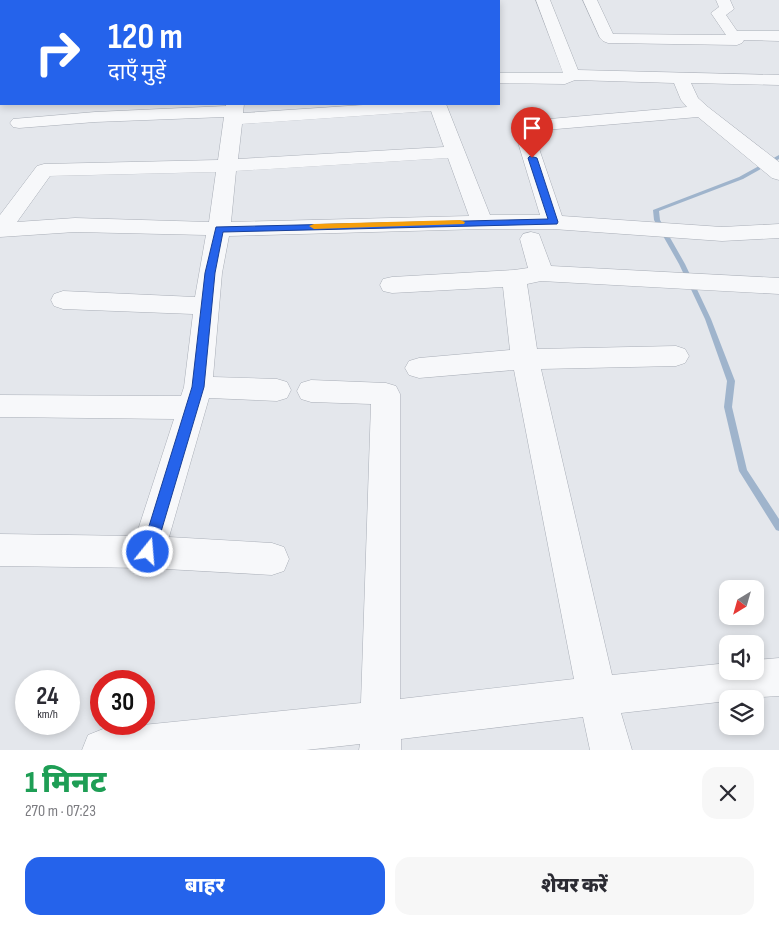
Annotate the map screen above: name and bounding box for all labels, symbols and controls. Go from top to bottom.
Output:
text: 120 m [108,16,183,59]
icon: right [25,20,90,85]
text: दाएँ मुड़ें [108,59,166,86]
pin [511,107,553,158]
icon: arrive [518,114,546,142]
position arrow [121,525,173,577]
north arrow [719,580,764,625]
map controls [719,580,764,735]
button: sound [719,635,764,680]
speed limit sign: 30 [90,670,155,735]
text: 24 [36,681,59,712]
button: layers [719,690,764,735]
text: km/h [37,707,58,722]
text: 1 मिनट [25,765,107,801]
button: close [702,767,754,819]
text: 270 m · 07:23 [25,802,96,821]
button: बाहर [25,857,385,915]
button: शेयर करें [395,857,754,915]

